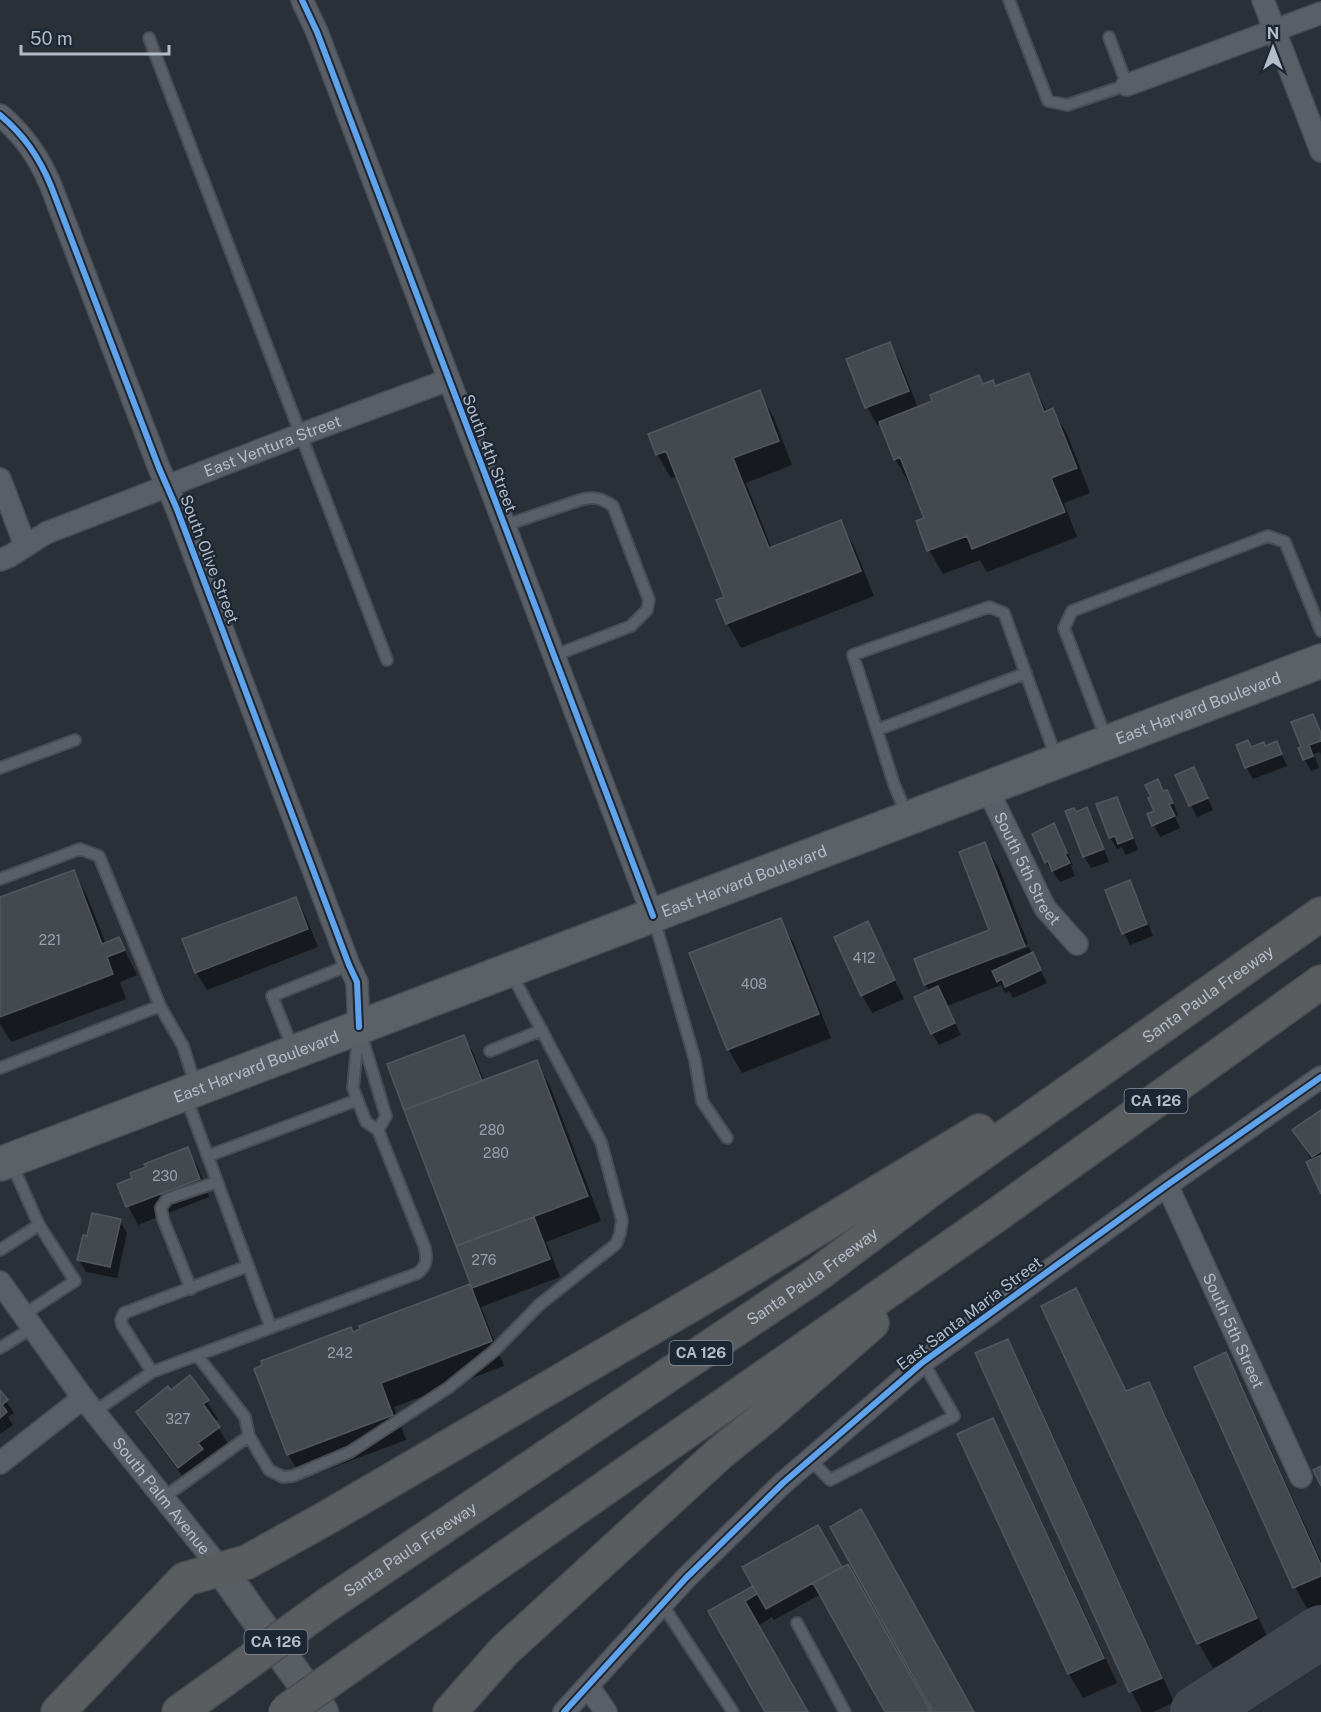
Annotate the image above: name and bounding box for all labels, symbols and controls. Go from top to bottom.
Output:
scale bar [21,18,170,56]
north arrow [1243,18,1303,78]
text: N [1267,24,1279,43]
text: 50 m [30,28,73,49]
street label: South 4th Street [458,392,521,515]
street label: East Ventura Street [201,411,344,481]
street label: South Olive Street [176,492,243,626]
street label: East Harvard Boulevard [1113,668,1284,748]
street label: South 5th Street [990,809,1064,929]
street label: East Harvard Boulevard [659,841,829,921]
house number: 221 [39,932,61,948]
street label: Santa Paula Freeway [1139,941,1278,1047]
house number: 412 [853,950,875,966]
house number: 408 [741,976,767,992]
street label: East Harvard Boulevard [171,1027,342,1107]
road number: CA 126 [1124,1089,1188,1113]
house number: 280 [479,1122,505,1138]
house number: 280 [483,1145,509,1161]
house number: 230 [152,1168,178,1184]
street label: Santa Paula Freeway [743,1223,882,1329]
house number: 276 [471,1252,497,1268]
street label: East Santa Maria Street [893,1253,1046,1374]
street label: South 5th Street [1199,1270,1268,1391]
road number: CA 126 [670,1341,732,1365]
house number: 242 [327,1345,353,1361]
house number: 327 [165,1411,191,1427]
street label: South Palm Avenue [108,1434,214,1558]
street label: Santa Paula Freeway [340,1498,481,1601]
road number: CA 126 [244,1630,308,1654]

